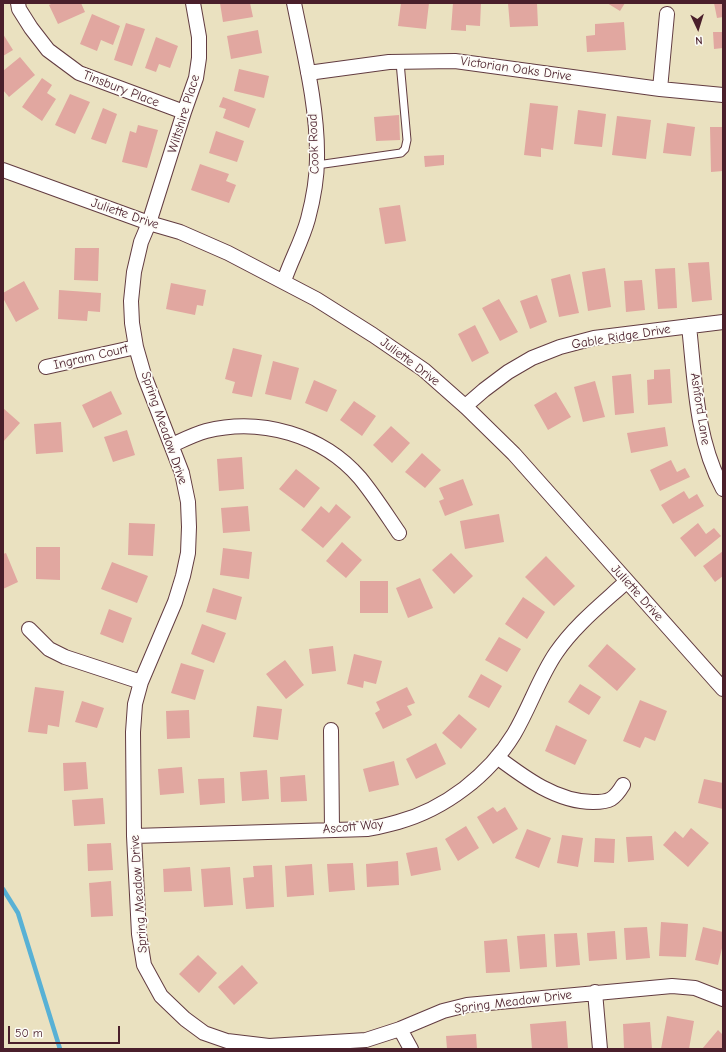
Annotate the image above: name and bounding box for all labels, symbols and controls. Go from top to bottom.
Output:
north arrow [678,8,718,48]
text: N [695,34,703,47]
street label: Victorian Oaks Drive [460,53,572,85]
street label: Tinsbury Place [80,67,162,111]
street label: Wiltshire Place [165,73,203,155]
street label: Cook Road [305,114,323,174]
street label: Juliette Drive [89,195,161,233]
street label: Gable Ridge Drive [570,321,672,353]
street label: Juliette Drive [377,334,443,390]
street label: Ingram Court [52,341,130,373]
street label: Spring Meadow Drive [137,369,191,487]
street label: Ashford Lane [687,372,713,446]
street label: Juliette Drive [608,561,666,625]
street label: Ascott Way [322,817,384,837]
street label: Spring Meadow Drive [127,834,151,954]
street label: Spring Meadow Drive [453,987,573,1017]
scale bar [10,1018,122,1044]
text: 50 m [15,1026,43,1040]

